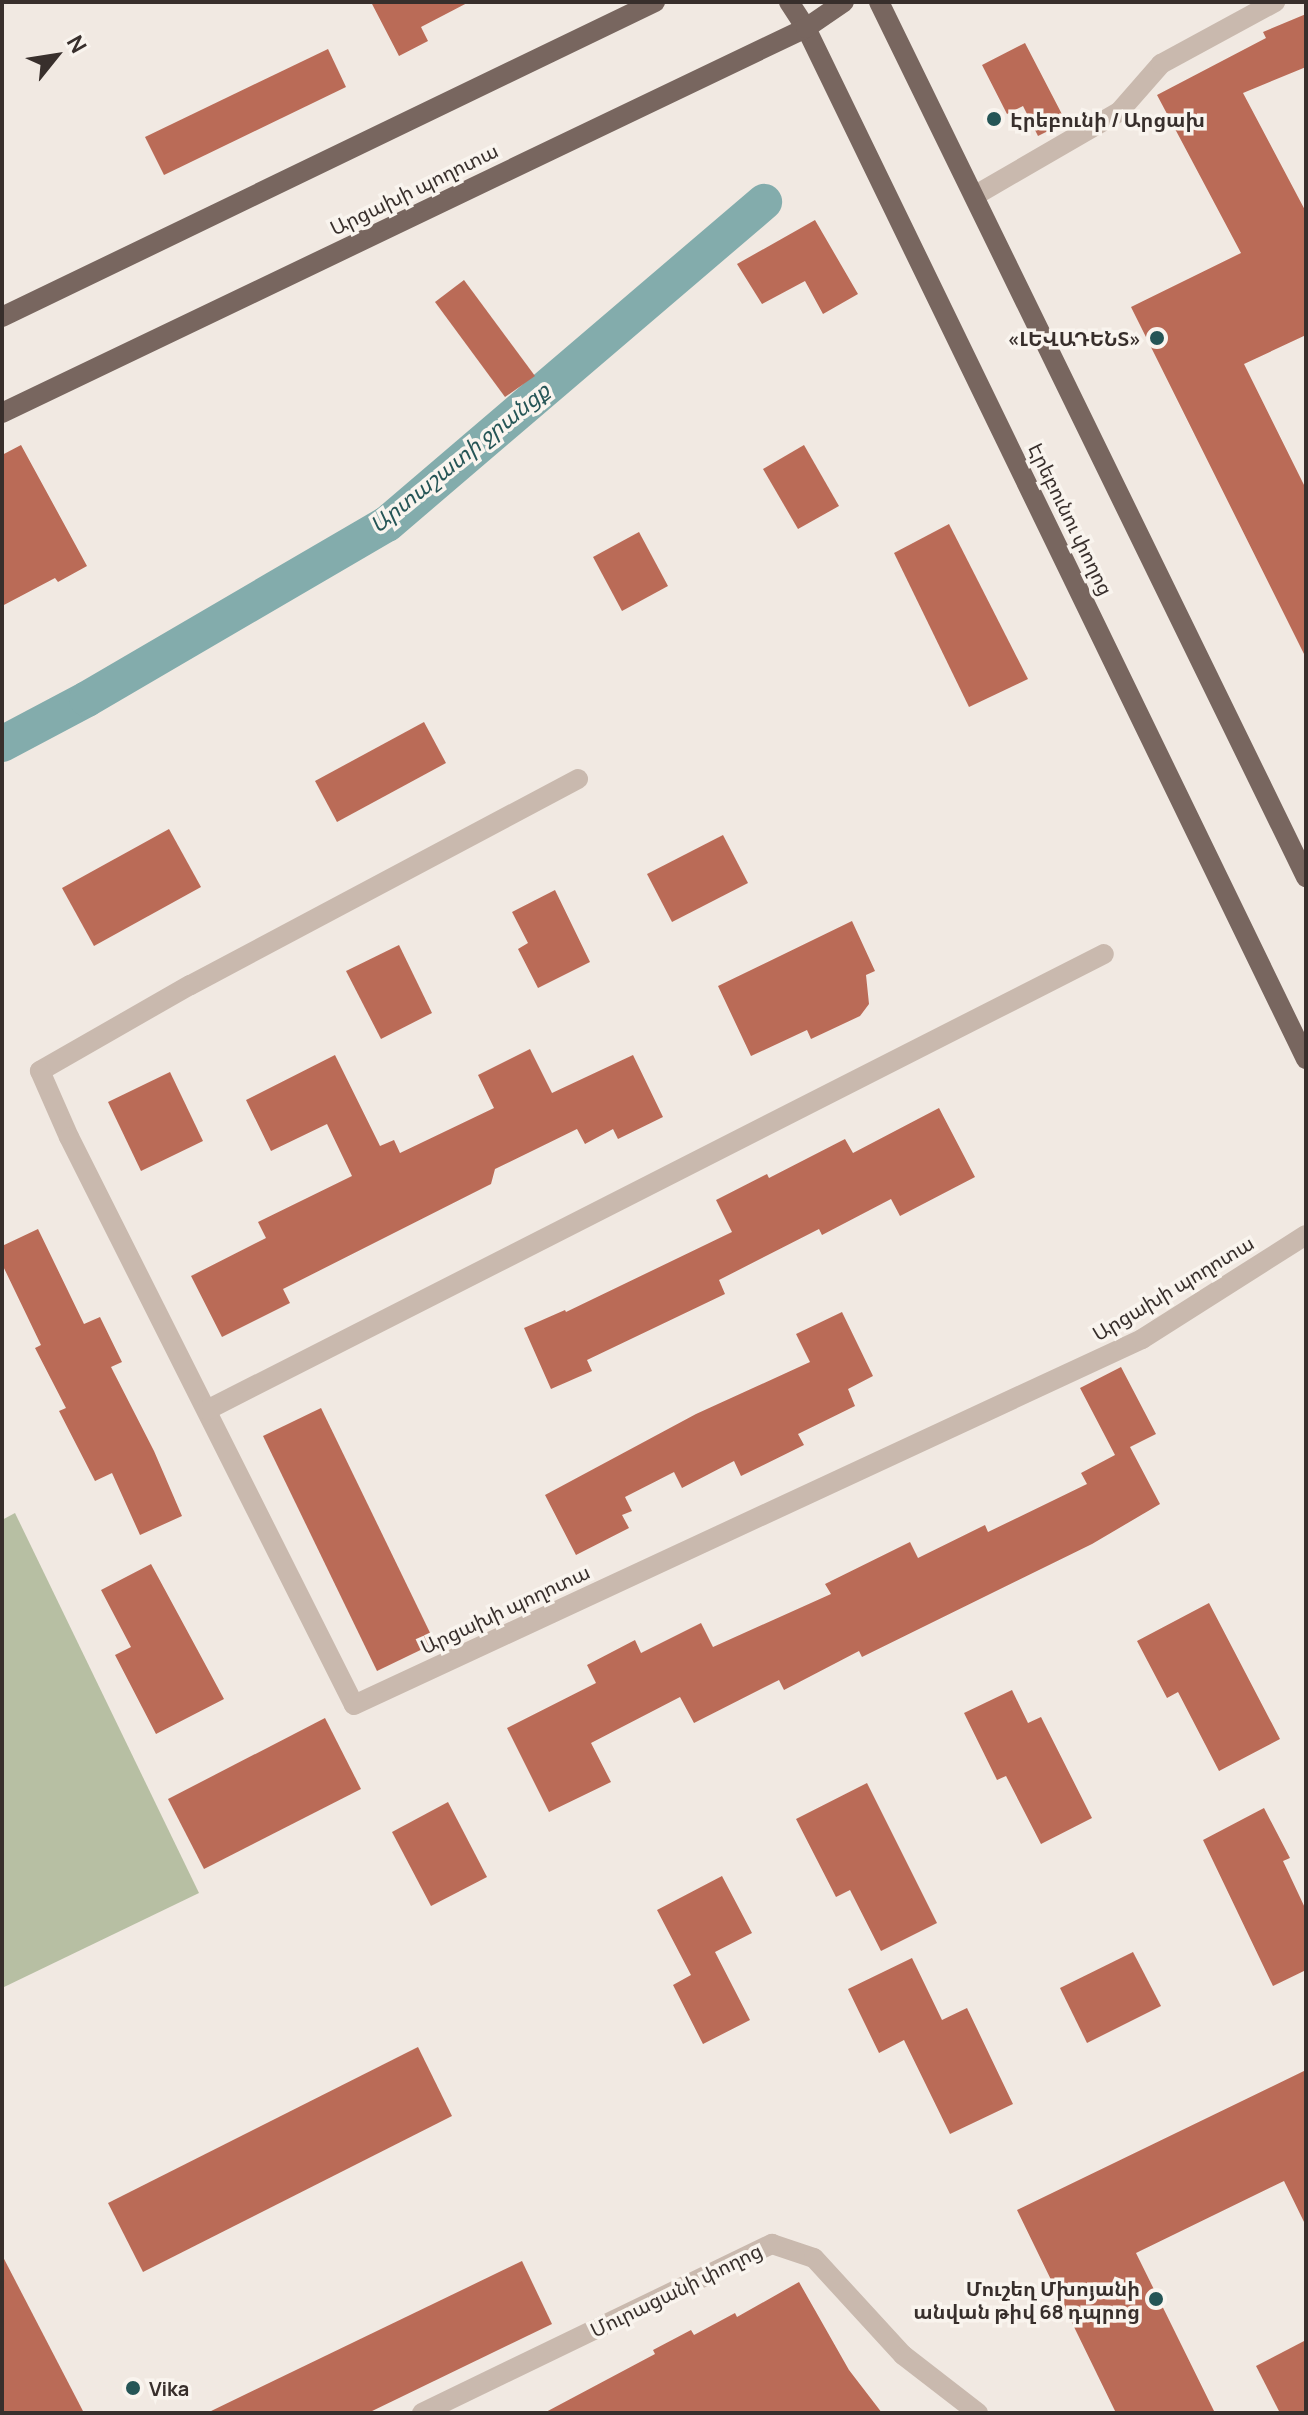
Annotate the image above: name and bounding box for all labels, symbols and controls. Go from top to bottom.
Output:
north arrow [16,16,96,96]
text: N [60,30,94,58]
place label: Էրեբունի / Արցախ [1010,107,1205,131]
marker: Էրեբունի / Արցախ [985,110,1003,128]
street label: Արցախի պողոտա [326,138,502,240]
place label: «ԼԵՎԱԴԵՆՏ» [1007,326,1141,350]
marker: «ԼԵՎԱԴԵՆՏ» [1148,329,1166,347]
water label: Արտաշատի ջրանցք [365,377,555,539]
street label: Էրեբունու փողոց [1024,439,1118,599]
street label: Արցախի պողոտա [1088,1230,1258,1346]
street label: Արցախի պողոտա [417,1559,593,1659]
street label: Մուրացանի փողոց [586,2238,766,2342]
place label: Մուշեղ Մխոյանի անվան թիվ 68 դպրոց [913,2276,1140,2323]
marker: Մուշեղ Մխոյանի անվան թիվ 68 դպրոց [1147,2290,1165,2308]
place label: Vika [149,2376,189,2400]
marker: Vika [124,2379,142,2397]

